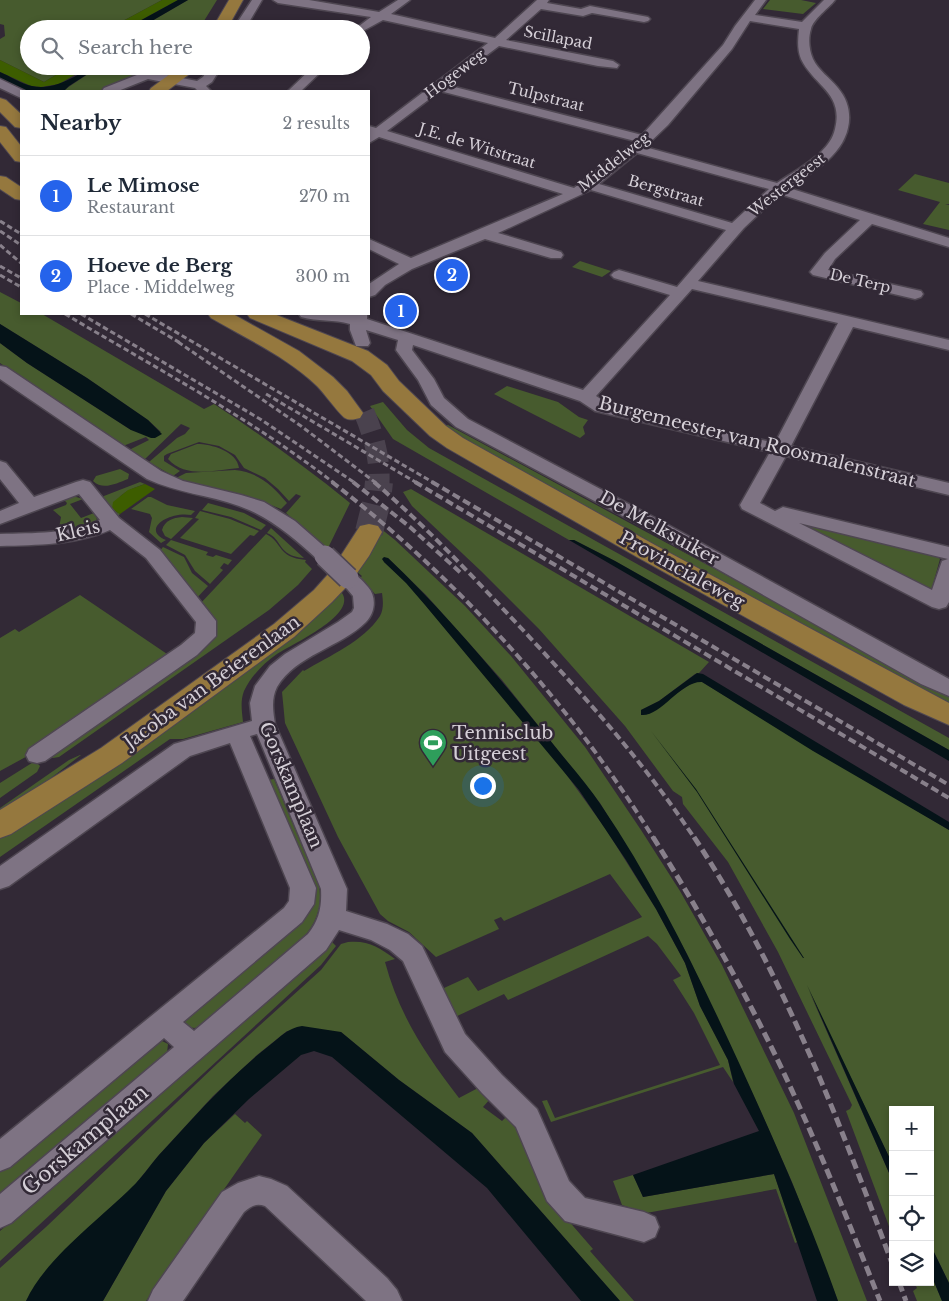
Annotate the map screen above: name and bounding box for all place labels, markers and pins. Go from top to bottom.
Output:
pin: 2 [436,256,468,294]
pin: 1 [385,292,417,330]
place label: Tennisclub Uitgeest [452,722,553,765]
sports icon: Tennisclub Uitgeest [418,728,448,767]

